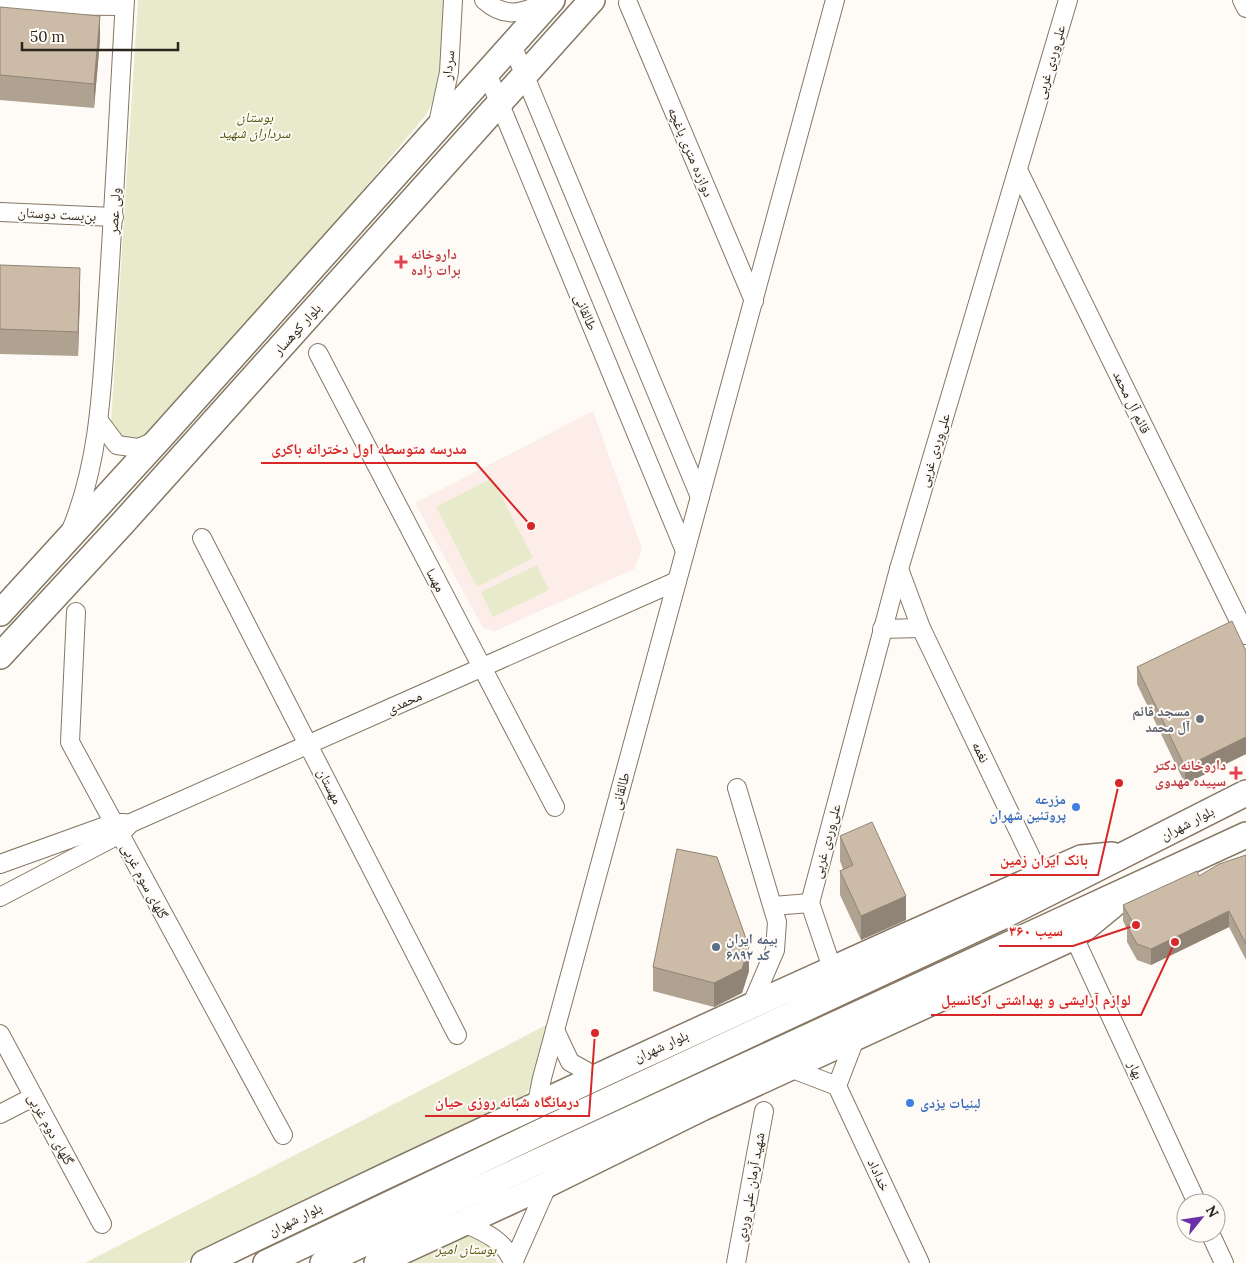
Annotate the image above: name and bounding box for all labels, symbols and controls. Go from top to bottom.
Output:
scale bar [22,20,179,52]
street label: علی‌وردی غربی [1031,23,1069,101]
text: 50 m [30,27,65,46]
street label: سردار [437,49,458,82]
street label: دوازده متری باغچه [664,104,718,200]
park label: بوستان سرداران شهید [220,108,291,142]
street label: ولی عصر [104,187,124,236]
street label: بن‌بست دوستان [17,203,97,225]
place label: داروخانه برات زاده [411,245,461,279]
marker: داروخانه برات زاده [395,256,407,268]
street label: طالقانی [570,291,602,333]
street label: بلوار کوهسار [268,299,325,360]
street label: قائم آل محمد [1108,368,1155,437]
street label: علی‌وردی غربی [914,411,954,489]
callout: مدرسه متوسطه اول دخترانه باکری [261,433,476,463]
text: مدرسه متوسطه اول دخترانه باکری [271,439,467,458]
street label: مهسا [422,565,450,595]
street label: محمدی [384,686,424,718]
place label: مسجد قائم آل محمد [1132,702,1190,736]
marker: مسجد قائم آل محمد [1194,713,1206,725]
street label: نغمه [968,738,994,766]
place label: داروخانه دکتر سپیده مهدوی [1153,756,1226,790]
street label: مهستان [313,765,347,807]
marker: داروخانه دکتر سپیده مهدوی [1230,767,1242,779]
street label: طالقانی [606,770,634,812]
place label: مزرعه پروتئین شهران [989,790,1066,824]
marker: مزرعه پروتئین شهران [1070,801,1082,813]
street label: علی‌وردی غربی [807,802,845,880]
street label: بلوار شهران [1157,802,1217,844]
street label: گلهای سوم غربی [117,840,173,922]
callout: بانک ایران زمین [990,845,1098,875]
text: بانک ایران زمین [1000,850,1088,869]
callout: سیب ۳۶۰ [999,916,1073,946]
text: سیب ۳۶۰ [1009,921,1063,940]
place label: بیمه ایران کد ۶۸۹۲ [726,930,778,964]
marker: بیمه ایران کد ۶۸۹۲ [710,941,722,953]
callout: لوازم آرایشی و بهداشتی ارکانسیل [931,985,1141,1015]
text: لوازم آرایشی و بهداشتی ارکانسیل [941,990,1131,1010]
street label: بلوار شهران [631,1026,691,1066]
street label: بهار [1124,1057,1148,1082]
callout: درمانگاه شبانه روزی حیان [425,1086,589,1116]
street label: گلهای دوم غربی [23,1090,78,1169]
text: درمانگاه شبانه روزی حیان [435,1092,579,1111]
place label: لبنیات یزدی [920,1094,981,1112]
marker: لبنیات یزدی [904,1097,916,1109]
street label: شهید آرمان علی وردی [732,1131,768,1243]
street label: خداداد [864,1156,894,1194]
north arrow [1176,1193,1226,1243]
street label: بلوار شهران [265,1198,325,1240]
text: N [1202,1202,1223,1221]
park label: بوستان امیر [435,1240,496,1258]

